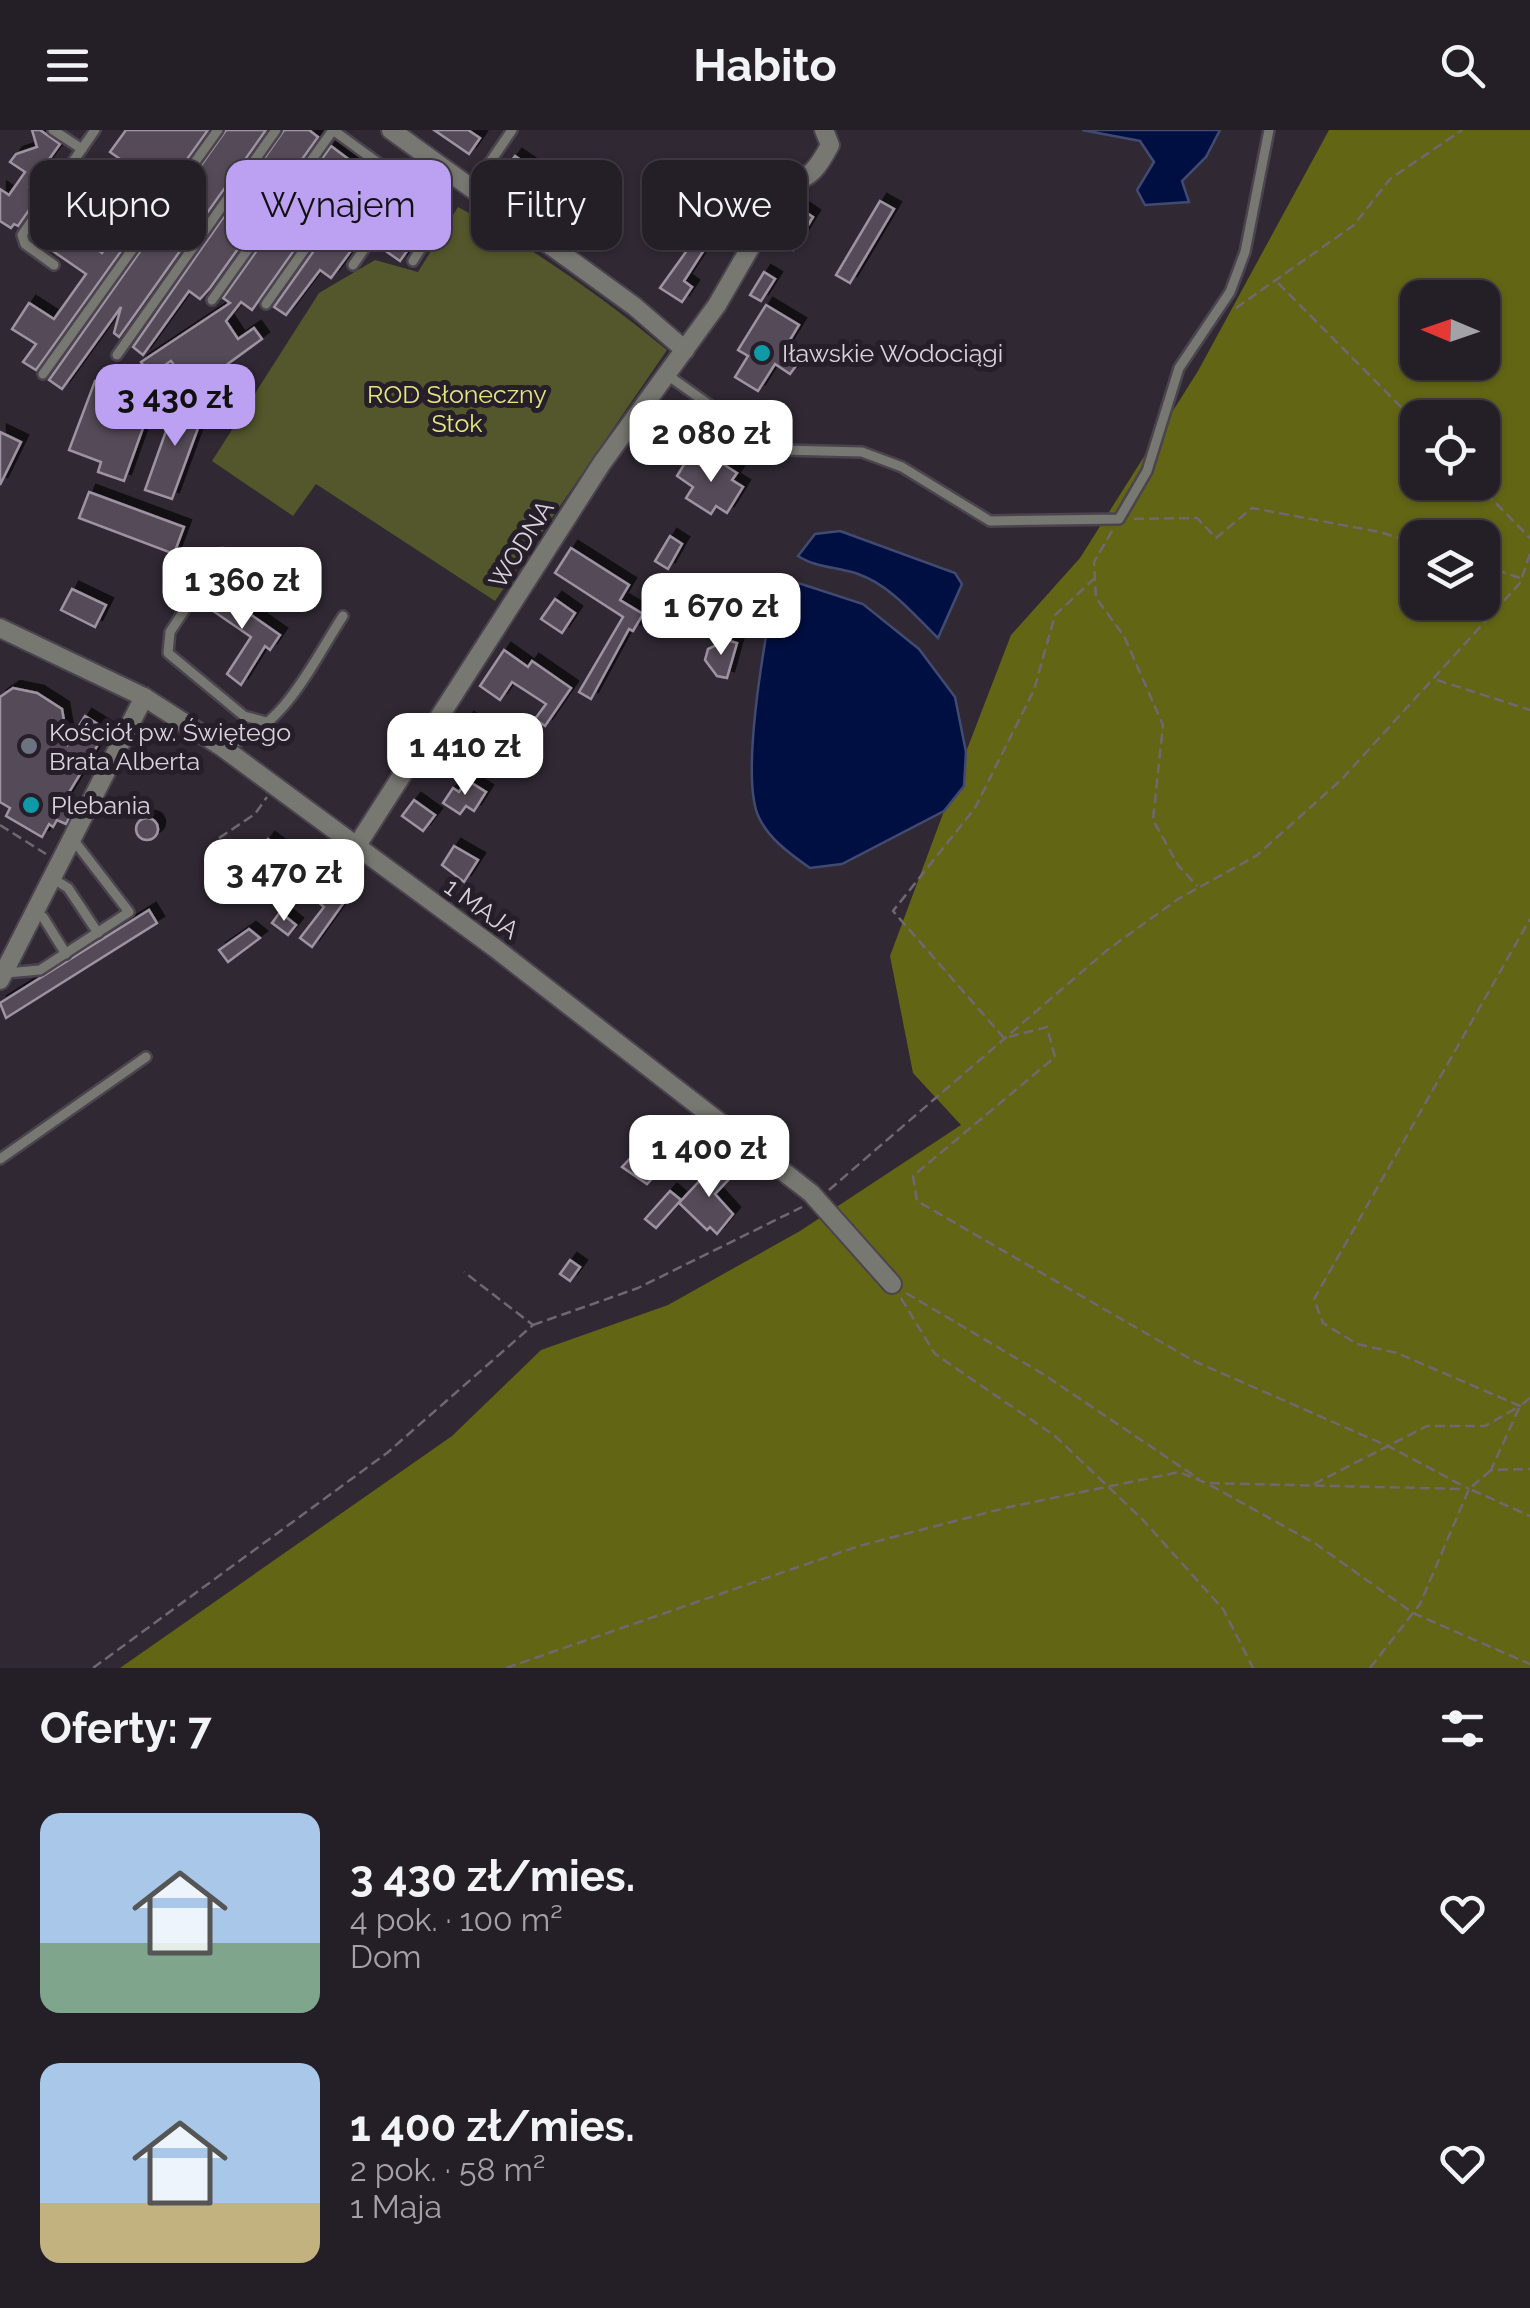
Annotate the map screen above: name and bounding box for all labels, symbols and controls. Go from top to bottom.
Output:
icon: menu [40,38,95,93]
icon: search [1435,38,1490,93]
text: Habito [693,39,837,92]
chip: Kupno [30,160,206,250]
chip: Wynajem [226,160,451,250]
chip: Filtry [471,160,622,250]
chip: Nowe [642,160,807,250]
north arrow [1400,280,1500,380]
map controls [1400,280,1500,620]
place label: Iławskie Wodociągi [782,338,1003,368]
marker: Iławskie Wodociągi [751,342,773,364]
pin: 3 430 zł [72,364,278,449]
text: 3 430 zł [117,378,233,415]
park label: ROD Słoneczny Stok [367,379,547,438]
pin: 2 080 zł [608,400,814,485]
button: locate [1400,400,1500,500]
text: 2 080 zł [652,414,770,451]
street label: WODNA [482,494,560,594]
button: layers [1400,520,1500,620]
pin: 1 360 zł [139,547,345,632]
text: 1 360 zł [185,561,299,598]
pin: 1 670 zł [618,573,824,658]
text: 1 670 zł [664,587,778,624]
pin: 1 410 zł [362,713,568,798]
place label: Kościół pw. Świętego Brata Alberta [49,717,291,776]
text: 1 410 zł [409,727,521,764]
marker: Kościół pw. Świętego Brata Alberta [18,735,40,757]
place label: Plebania [51,790,151,820]
marker: Plebania [20,794,42,816]
pin: 3 470 zł [181,839,387,924]
text: 3 470 zł [226,853,342,890]
street label: 1 MAJA [439,871,525,945]
pin: 1 400 zł [606,1115,812,1200]
text: 1 400 zł [651,1129,767,1166]
icon: filters [1435,1701,1490,1756]
text: Oferty: 7 [40,1704,212,1753]
text: 3 430 zł/mies. [350,1852,635,1901]
icon: home [120,1853,240,1973]
icon: heart [1435,1886,1490,1941]
text: 4 pok. · 100 m² [350,1901,563,1938]
text: Dom [350,1938,421,1975]
text: 1 400 zł/mies. [350,2102,635,2151]
icon: home [120,2103,240,2223]
icon: heart [1435,2136,1490,2191]
text: 2 pok. · 58 m² [350,2151,545,2188]
text: 1 Maja [350,2188,442,2225]

